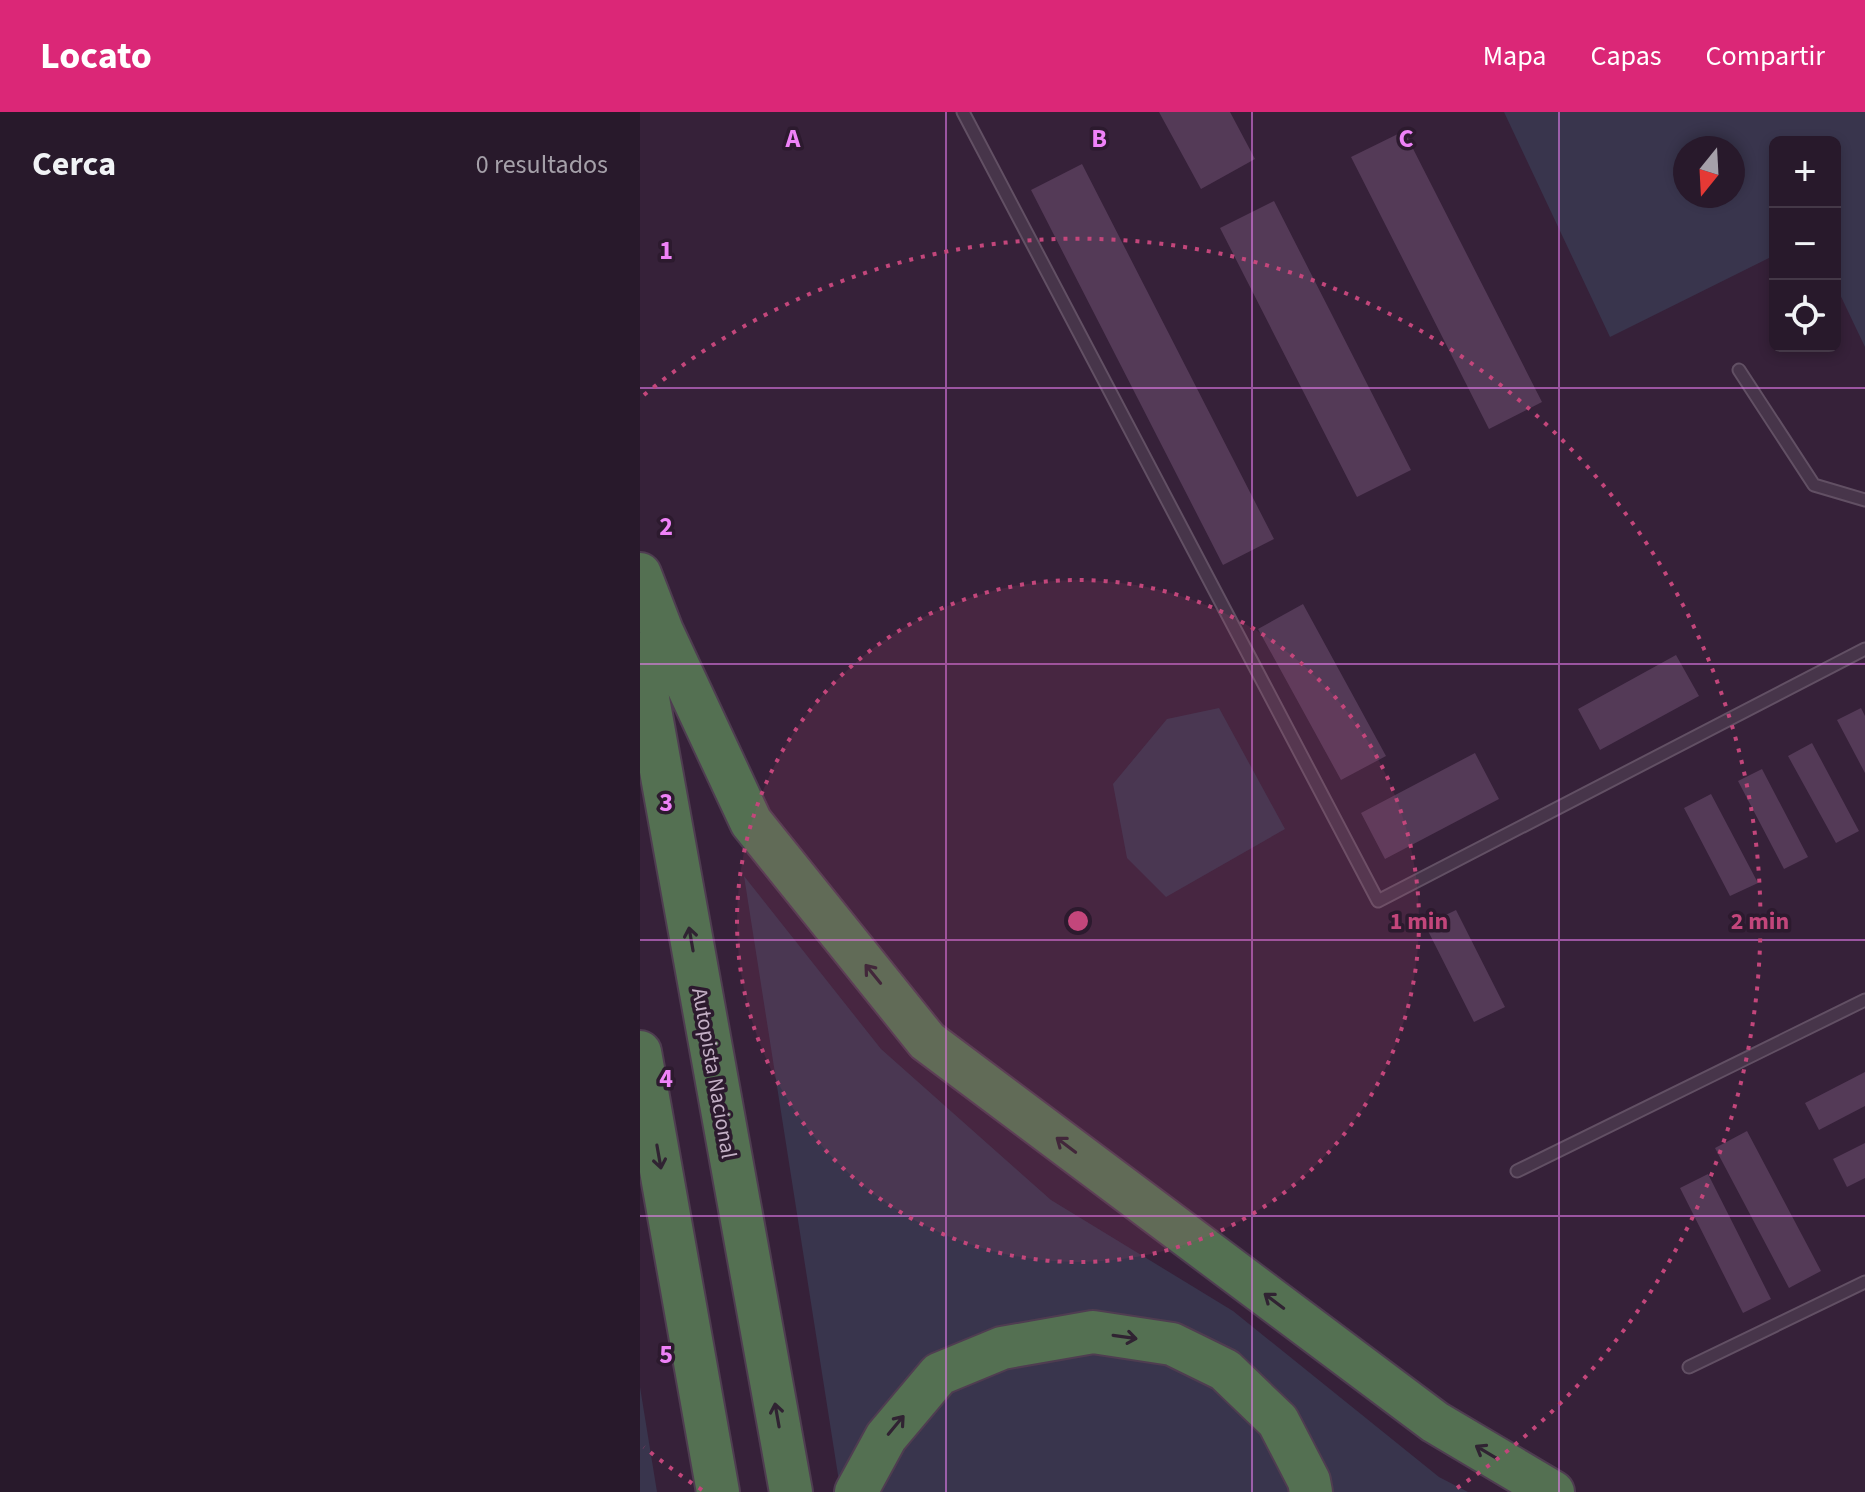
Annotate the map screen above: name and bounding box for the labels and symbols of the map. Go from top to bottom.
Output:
text: A [785,120,802,157]
text: B [1091,120,1107,157]
text: C [1398,120,1414,157]
north arrow [1673,136,1745,208]
text: 1 [659,232,673,269]
text: 2 [659,508,673,545]
text: 3 [659,784,673,821]
text: 1 min [1390,904,1448,939]
text: 2 min [1731,904,1789,939]
centre of rings [1064,907,1092,935]
one-way arrow [682,927,697,952]
one-way arrow [865,964,882,985]
street label: Autopista Nacional [683,985,745,1161]
text: 4 [659,1060,673,1097]
one-way arrow [1056,1137,1078,1154]
one-way arrow [652,1143,667,1169]
one-way arrow [1264,1293,1285,1310]
one-way arrow [1112,1330,1137,1345]
text: 5 [659,1336,673,1373]
one-way arrow [768,1403,783,1428]
one-way arrow [887,1415,905,1436]
one-way arrow [1475,1444,1498,1460]

